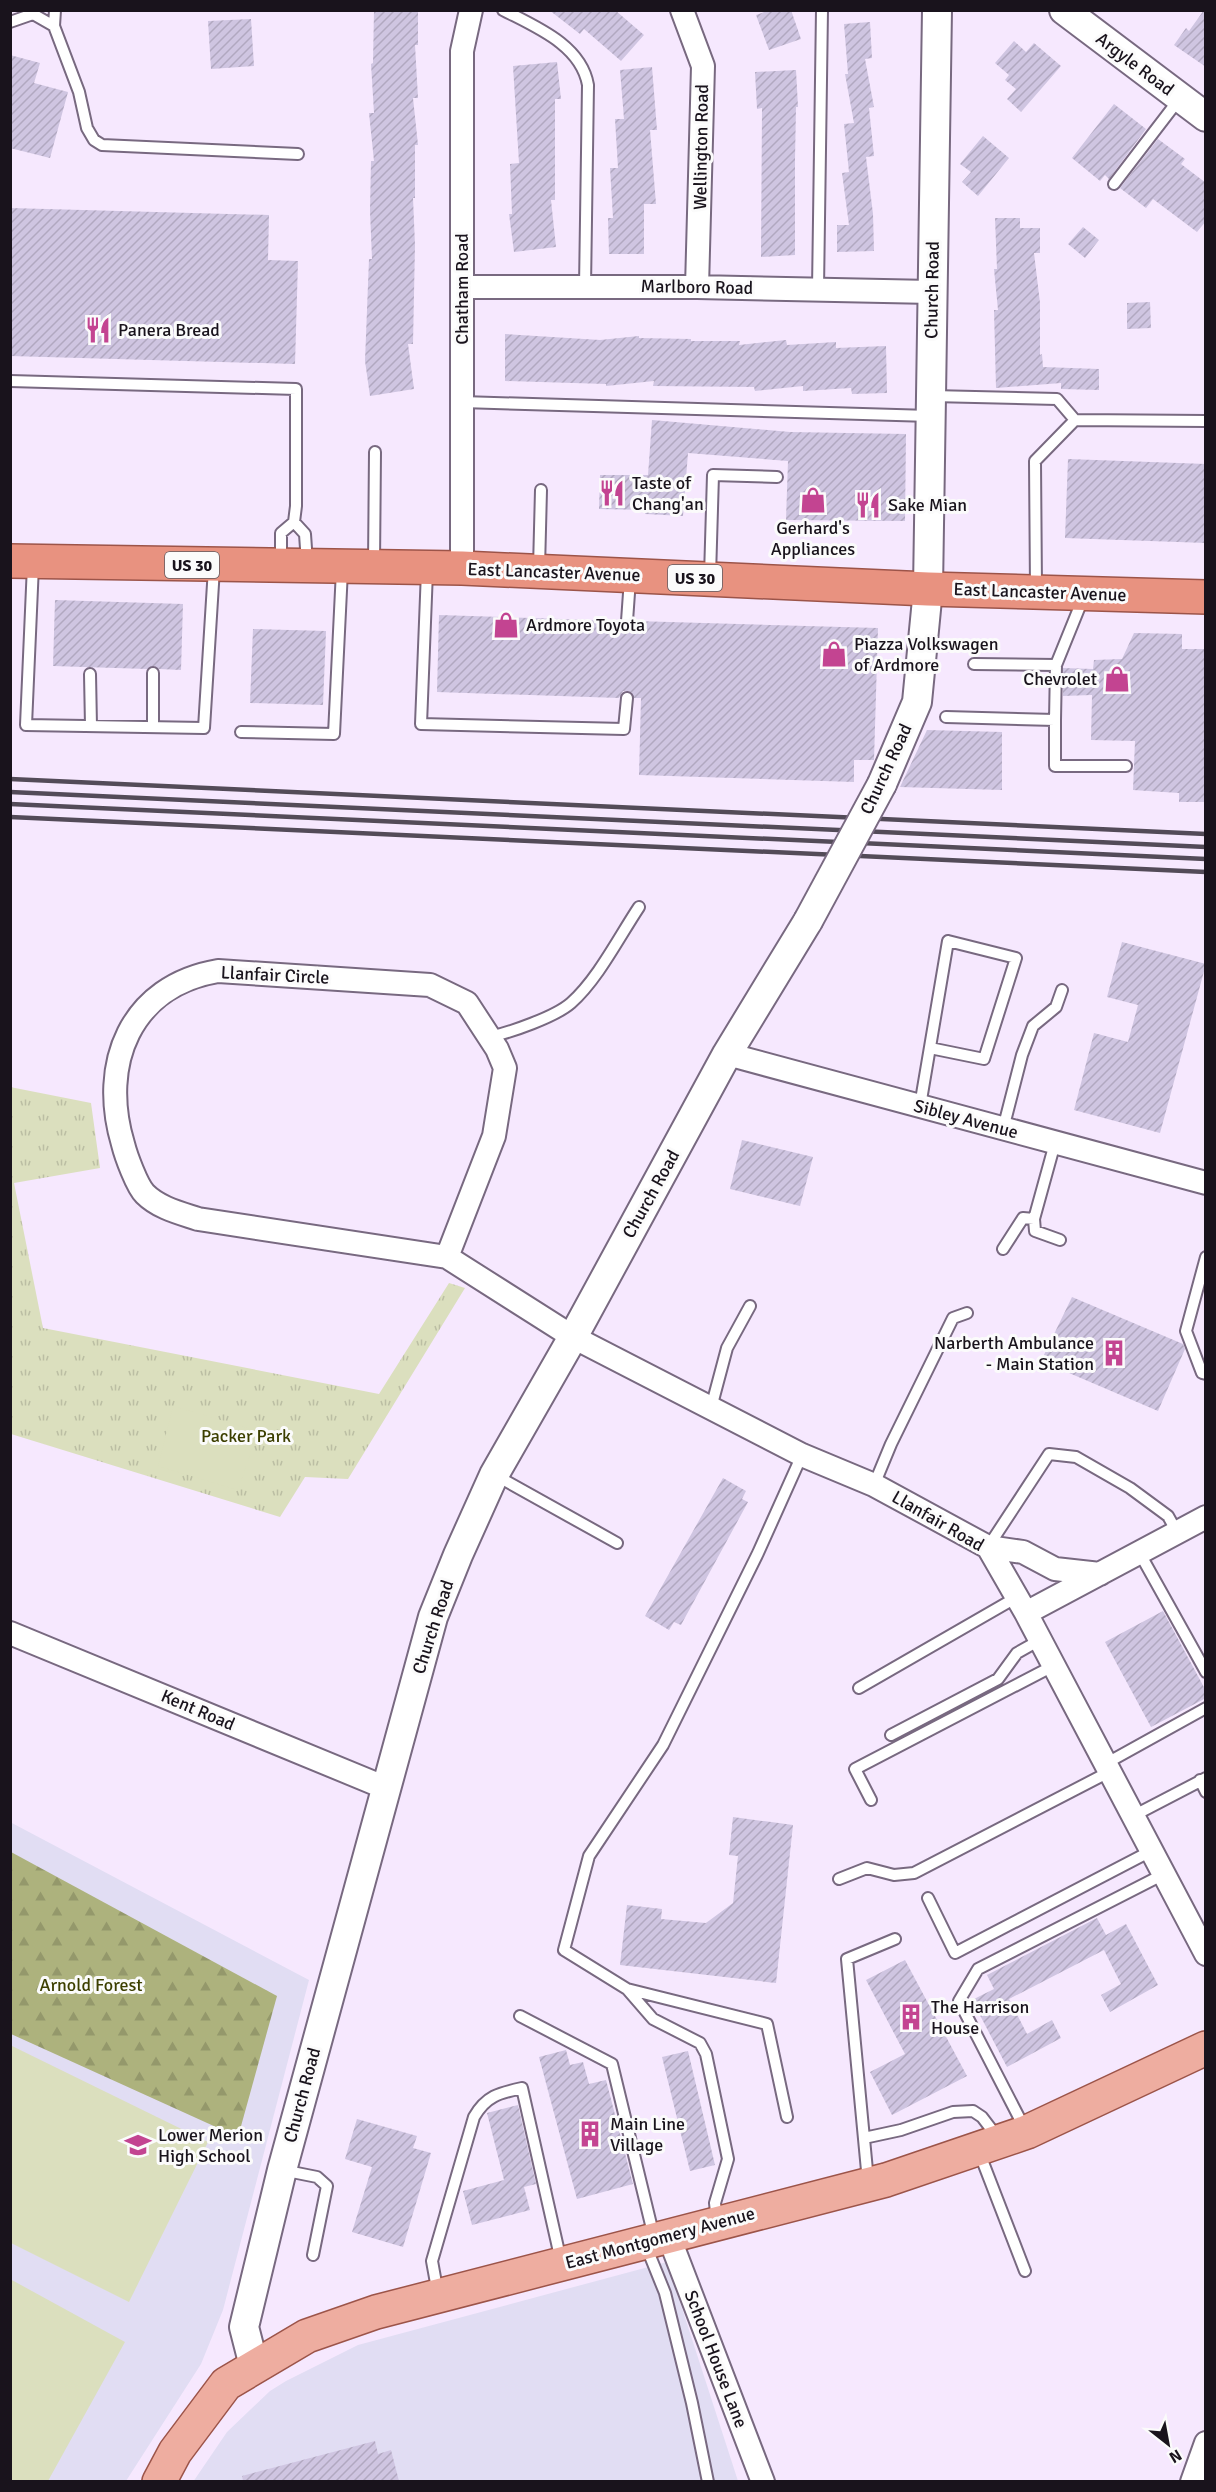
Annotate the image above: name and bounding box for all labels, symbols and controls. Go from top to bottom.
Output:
street label: Argyle Road [1092,28,1178,100]
street label: Wellington Road [689,84,713,210]
street label: Chatham Road [451,233,473,345]
street label: Church Road [920,241,944,339]
street label: Marlboro Road [641,275,753,299]
restaurant icon: Panera Bread [83,315,113,345]
place label: Panera Bread [118,319,220,341]
place label: Taste of Chang'an [632,472,704,515]
restaurant icon: Taste of Chang'an [597,478,627,508]
shop icon: Gerhard's Appliances [798,485,828,515]
restaurant icon: Sake Mian [853,490,883,520]
place label: Sake Mian [888,494,967,516]
place label: Gerhard's Appliances [771,517,855,560]
road number: US 30 [165,552,219,578]
street label: East Lancaster Avenue [467,558,641,586]
road number: US 30 [668,565,722,591]
street label: East Lancaster Avenue [953,578,1127,606]
shop icon: Ardmore Toyota [491,610,521,640]
place label: Ardmore Toyota [526,614,645,636]
place label: Piazza Volkswagen of Ardmore [854,633,999,676]
shop icon: Piazza Volkswagen of Ardmore [819,639,849,669]
shop icon: Chevrolet [1102,664,1132,694]
place label: Chevrolet [1023,668,1097,690]
street label: Church Road [855,720,917,818]
street label: Llanfair Circle [220,961,330,989]
street label: Sibley Avenue [912,1095,1020,1143]
street label: Church Road [618,1146,684,1242]
place label: Narberth Ambulance - Main Station [934,1332,1094,1375]
building icon: Narberth Ambulance - Main Station [1099,1338,1129,1368]
park label: Packer Park [201,1425,291,1447]
street label: Llanfair Road [888,1486,988,1556]
street label: Church Road [407,1577,459,1677]
street label: Kent Road [158,1685,238,1735]
park label: Arnold Forest [39,1974,143,1996]
place label: The Harrison House [931,1996,1029,2039]
building icon: The Harrison House [896,2002,926,2032]
street label: Church Road [279,2045,325,2145]
place label: Main Line Village [610,2113,685,2156]
building icon: Main Line Village [575,2119,605,2149]
place label: Lower Merion High School [158,2124,263,2167]
school or university icon: Lower Merion High School [123,2130,153,2160]
street label: East Montgomery Avenue [563,2202,757,2274]
street label: School House Lane [680,2287,752,2431]
north arrow [1138,2414,1198,2474]
text: N [1165,2445,1185,2467]

